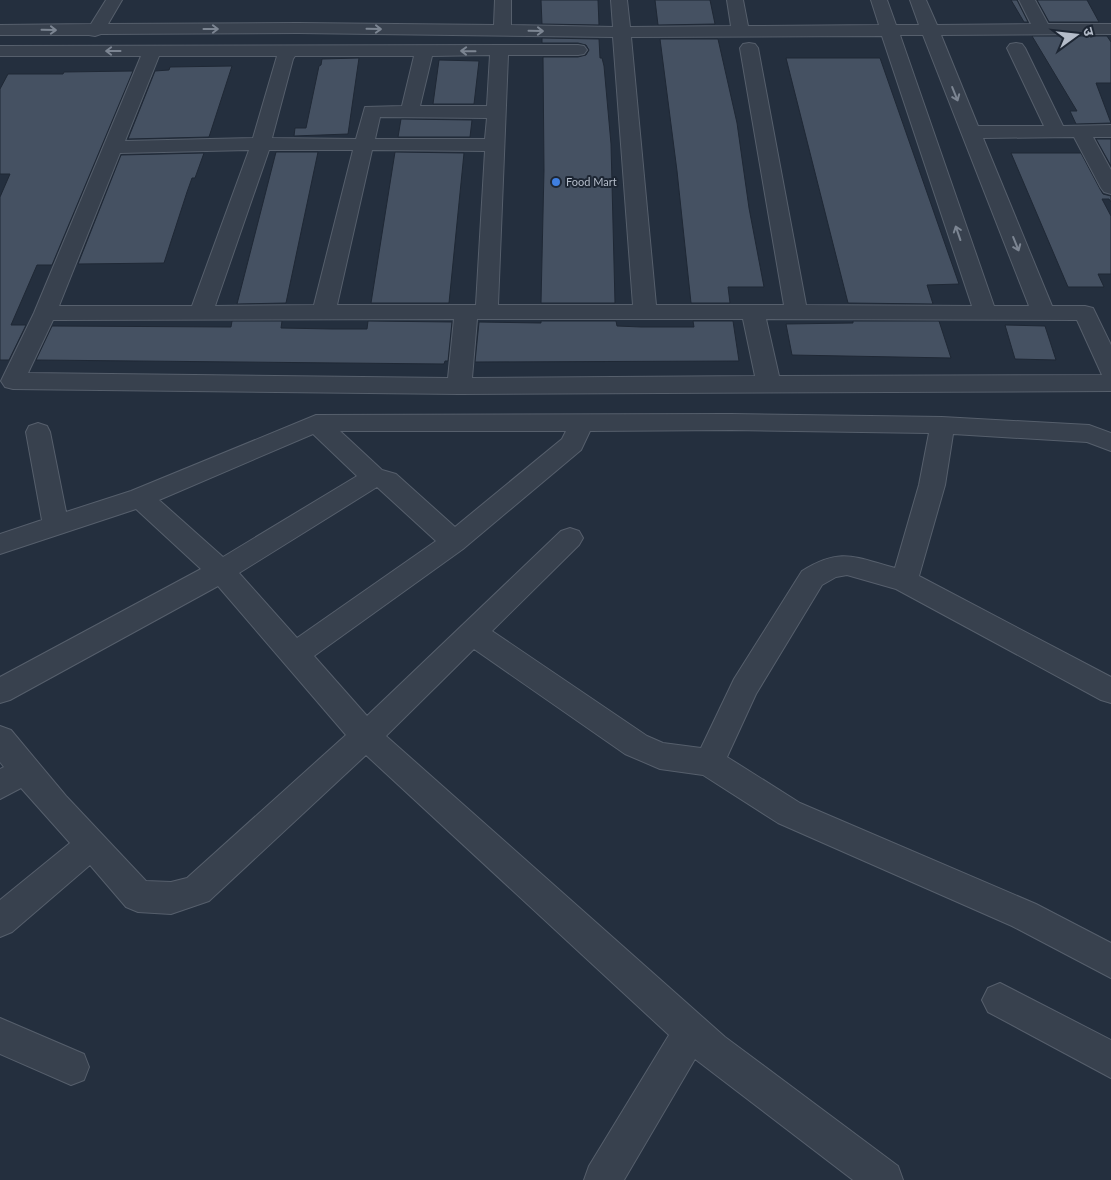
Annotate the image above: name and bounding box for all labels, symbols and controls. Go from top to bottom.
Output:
north arrow [1051,10,1101,60]
one-way arrow [202,24,219,34]
one-way arrow [365,24,381,34]
one-way arrow [40,25,56,35]
text: उ [1080,25,1099,38]
one-way arrow [528,26,544,36]
one-way arrow [105,46,122,56]
one-way arrow [460,46,476,56]
one-way arrow [951,86,961,101]
place label: Food Mart [566,175,617,188]
marker: Food Mart [550,176,562,188]
one-way arrow [953,225,962,241]
one-way arrow [1012,236,1021,252]

